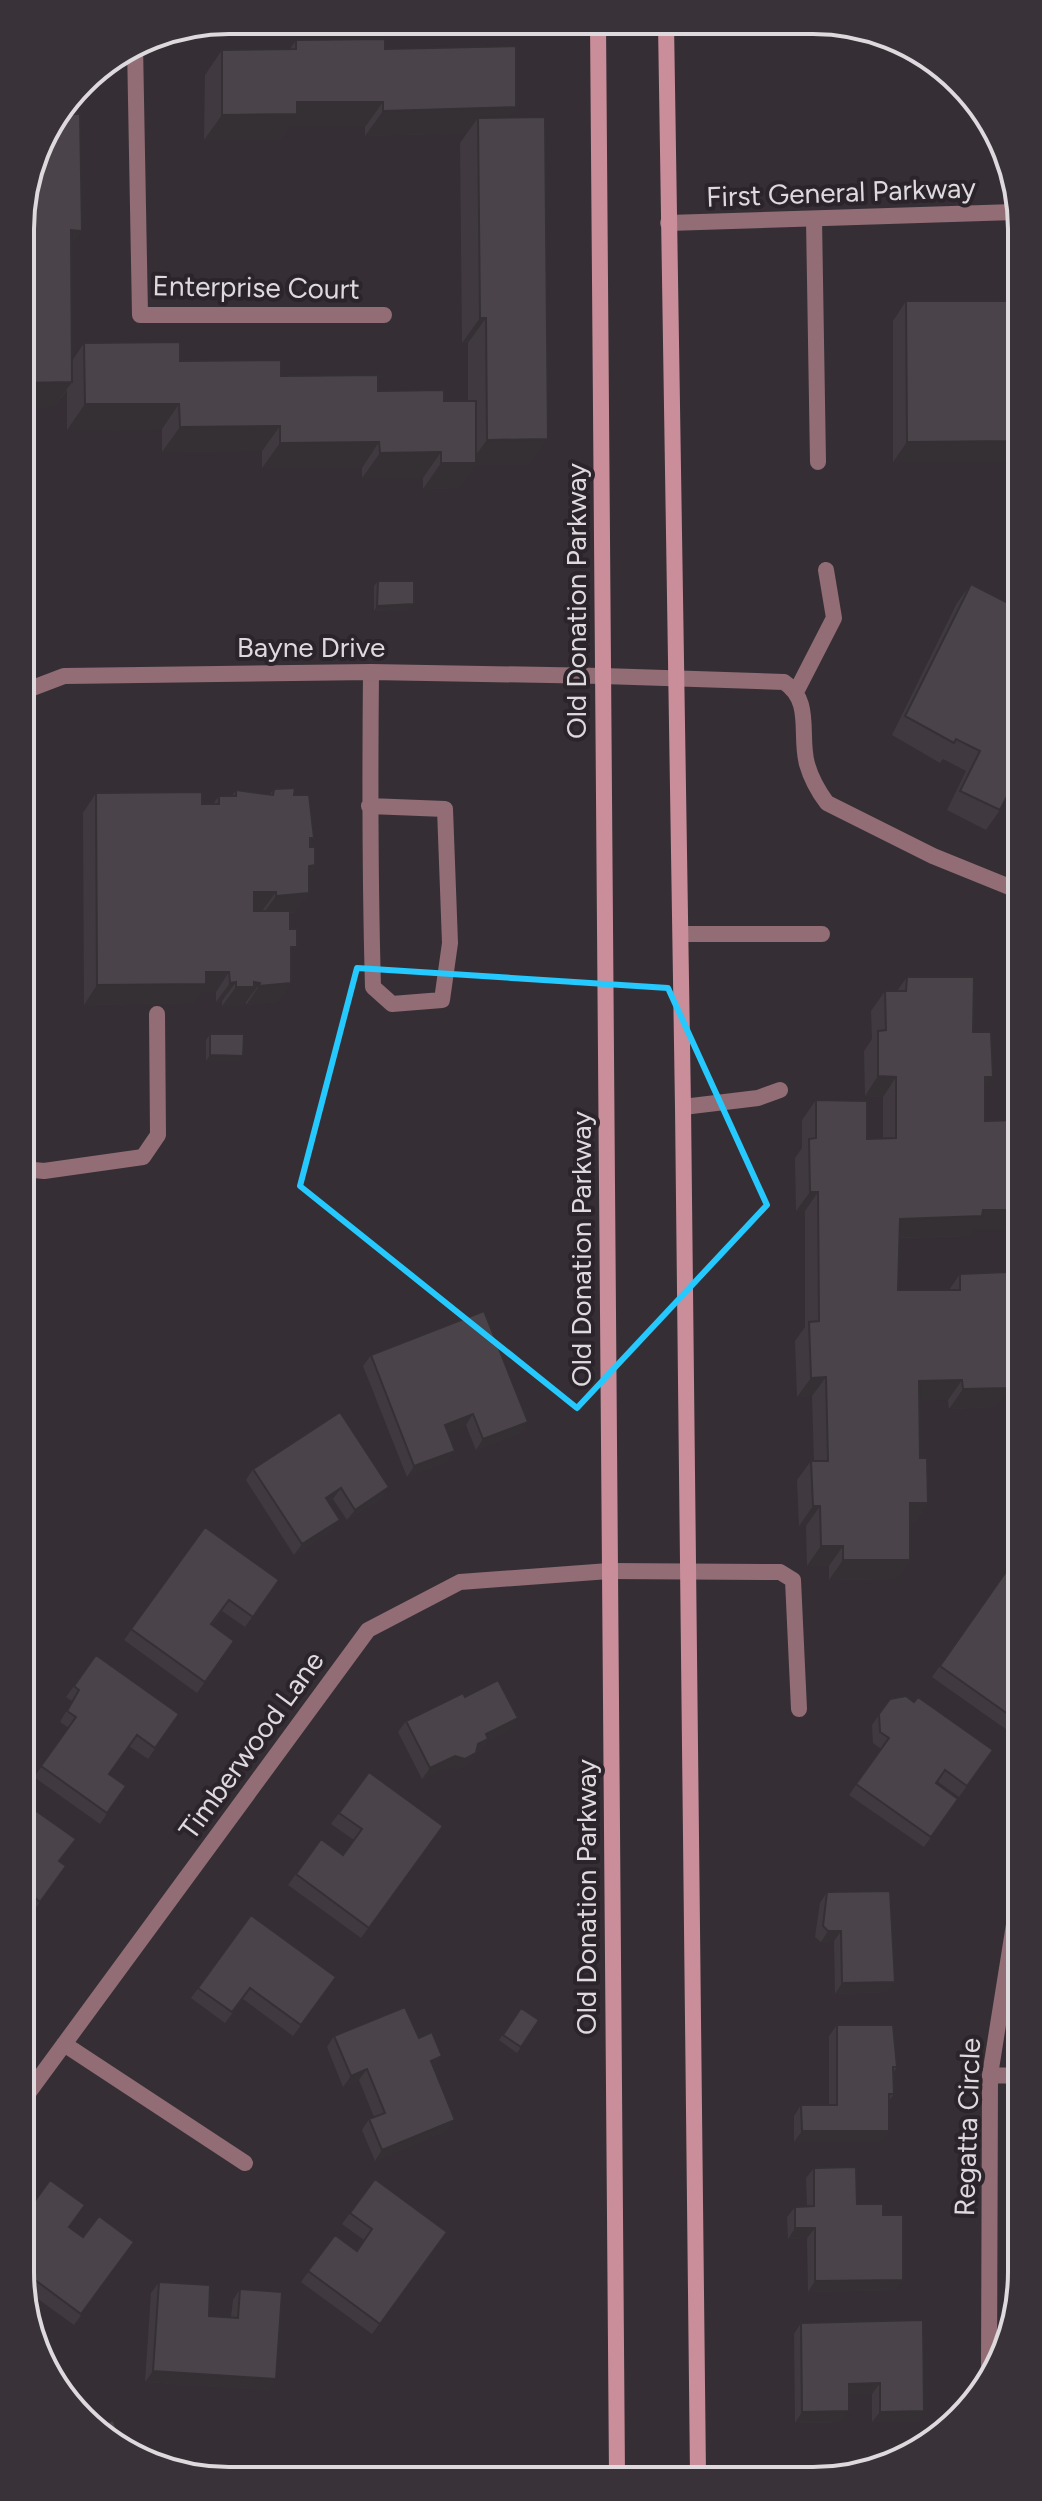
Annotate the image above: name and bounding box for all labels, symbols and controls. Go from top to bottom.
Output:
street label: First General Parkway [706,170,977,214]
street label: Enterprise Court [152,268,360,306]
street label: Old Donation Parkway [559,463,593,739]
street label: Bayne Drive [237,630,385,664]
street label: Old Donation Parkway [564,1111,598,1387]
street label: Timberwood Lane [171,1644,331,1846]
street label: Old Donation Parkway [569,1759,603,2035]
street label: Regatta Circle [947,2037,987,2217]

